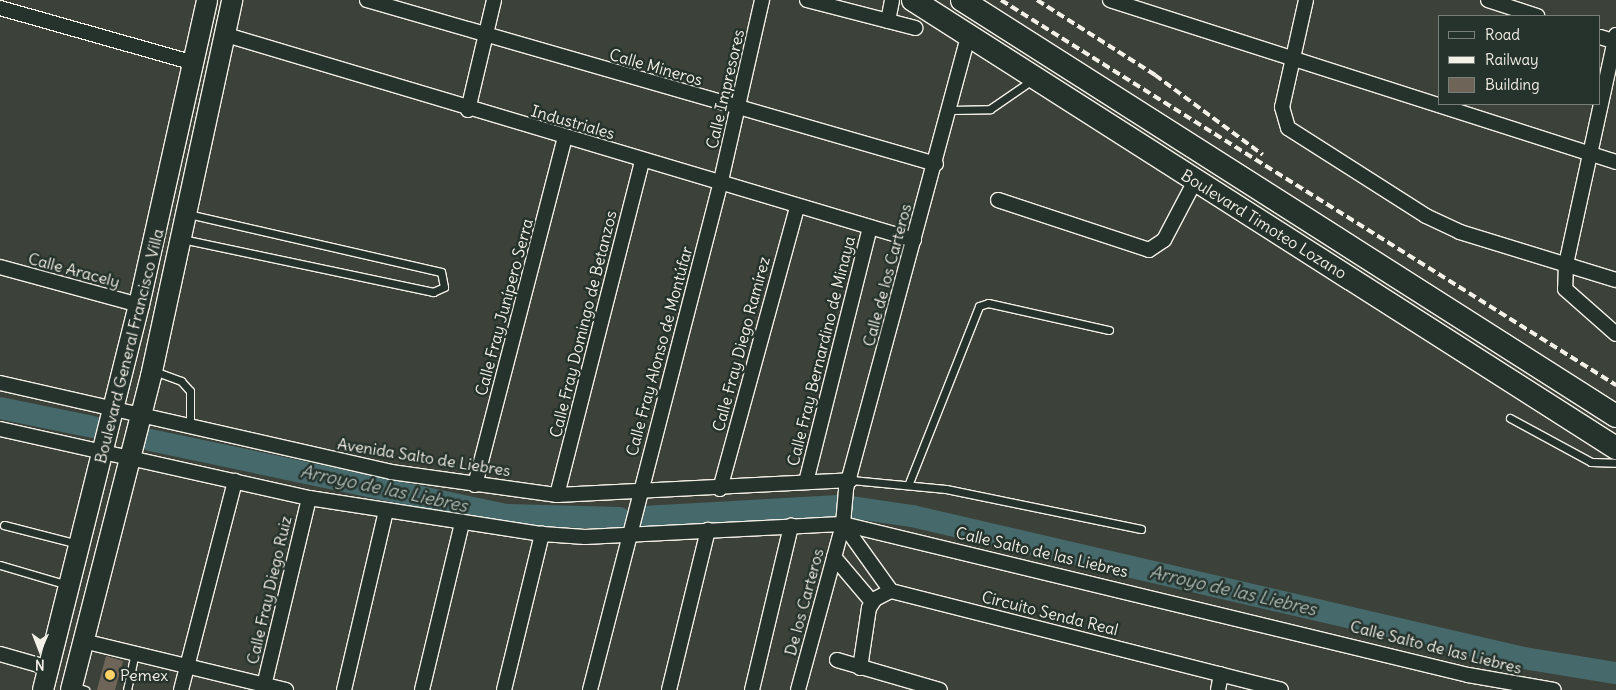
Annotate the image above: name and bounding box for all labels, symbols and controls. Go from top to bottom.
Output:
legend [1438,15,1601,105]
text: Road [1485,25,1520,44]
street label: Calle Impresores [702,27,748,151]
street label: Calle Mineros [607,45,705,89]
text: Railway [1485,50,1539,69]
text: Building [1485,75,1540,94]
street label: Industriales [529,101,617,143]
street label: Boulevard Timoteo Lozano [1178,165,1350,283]
street label: Calle de los Carteros [859,201,915,349]
street label: Calle Fray Domingo de Betanzos [545,209,621,439]
street label: Calle Fray Junípero Serra [471,216,537,398]
street label: Boulevard General Francisco Villa [91,227,167,465]
street label: Calle Fray Bernardino de Minaya [783,234,859,468]
street label: Calle Fray Alonso de Montúfar [622,244,696,458]
street label: Calle Aracely [26,249,122,291]
street label: Calle Fray Diego Ramírez [708,254,774,434]
street label: Avenida Salto de Liebres [336,434,512,480]
water label: Arroyo de las Liebres [298,461,470,517]
street label: Calle Fray Diego Ruiz [243,514,295,666]
street label: Calle Salto de las Liebres [954,523,1130,581]
street label: De los Carteros [780,546,828,658]
water label: Arroyo de las Liebres [1148,561,1318,621]
street label: Circuito Senda Real [980,587,1120,639]
street label: Calle Salto de las Liebres [1348,616,1524,678]
north arrow [15,625,65,675]
text: N [35,656,45,674]
place label: Pemex [120,665,168,685]
marker: Pemex [104,669,116,681]

